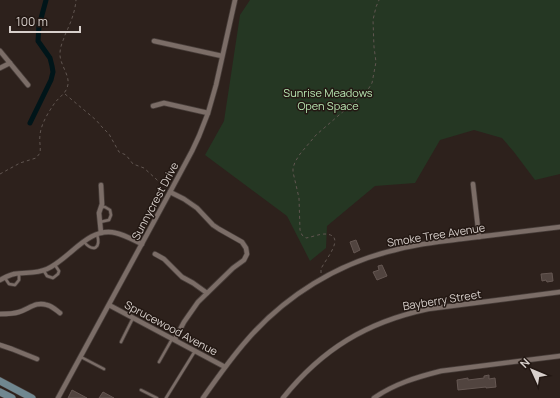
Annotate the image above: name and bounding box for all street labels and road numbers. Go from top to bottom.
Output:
street label: Sunnycrest Drive [128,159,182,242]
street label: Smoke Tree Avenue [386,219,487,250]
street label: Bayberry Street [402,286,482,313]
street label: Sprucewood Avenue [122,297,221,359]

